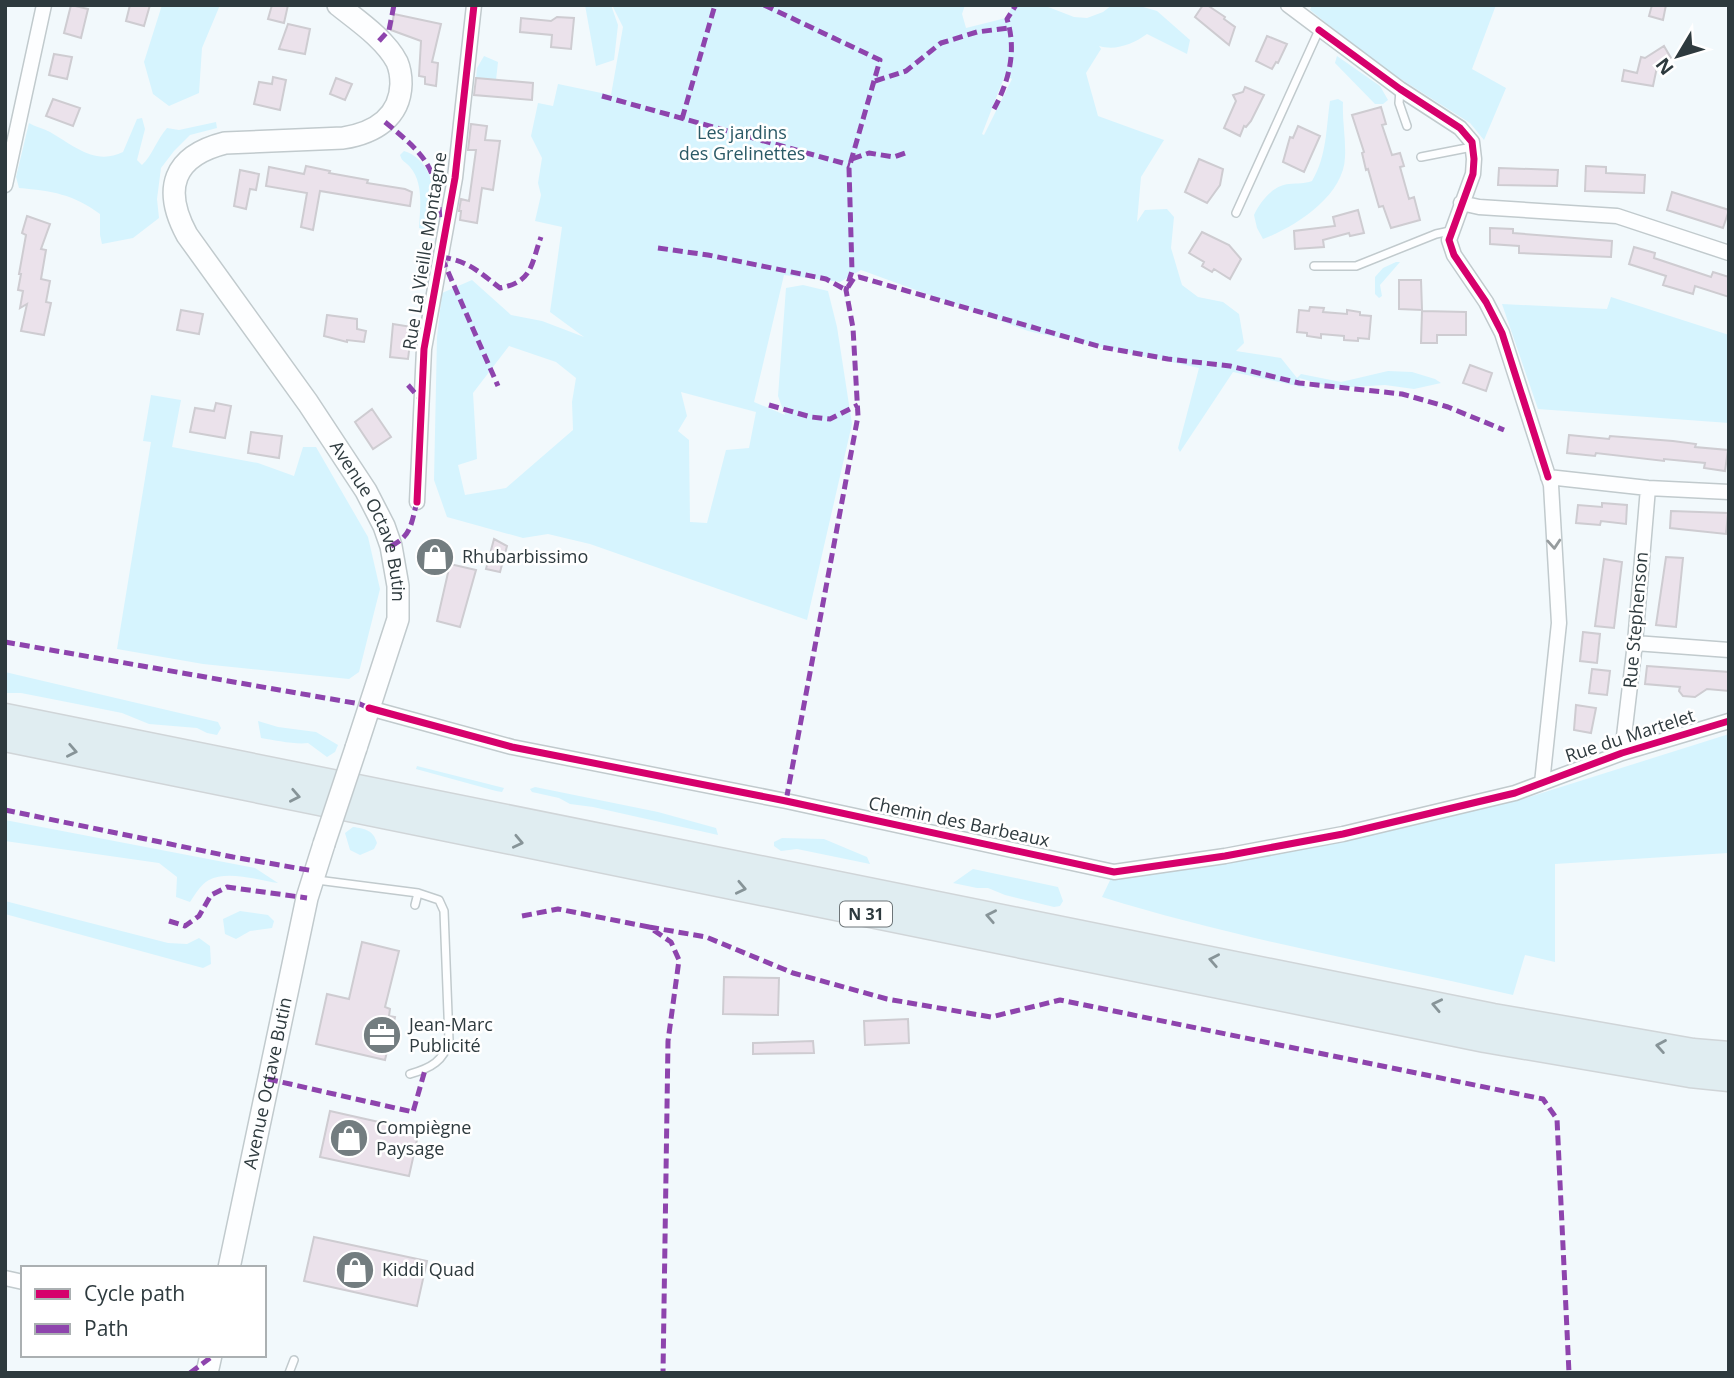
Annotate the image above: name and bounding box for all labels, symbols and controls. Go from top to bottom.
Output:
north arrow [1643,21,1713,91]
text: N [1650,52,1680,81]
park label: Les jardins des Grelinettes [679,120,805,165]
street label: Rue La Vieille Montagne [397,150,452,352]
street label: Avenue Octave Butin [325,435,411,602]
shop icon: Rhubarbissimo [414,536,456,578]
one-way arrow [1547,539,1562,550]
place label: Rhubarbissimo [462,544,588,568]
street label: Rue Stephenson [1617,551,1653,689]
street label: Rue du Martelet [1562,703,1698,767]
one-way arrow [66,743,78,758]
one-way arrow [289,788,301,803]
street label: Chemin des Barbeaux [867,790,1052,852]
one-way arrow [512,834,524,849]
one-way arrow [735,880,747,895]
road number: N 31 [840,902,892,926]
one-way arrow [985,910,997,925]
one-way arrow [1208,953,1220,968]
street label: Avenue Octave Butin [237,995,297,1171]
one-way arrow [1431,999,1443,1014]
place label: Jean-Marc Publicité [407,1012,493,1057]
office icon: Jean-Marc Publicité [361,1014,403,1056]
one-way arrow [1655,1039,1667,1054]
place label: Compiègne Paysage [376,1115,471,1160]
shop icon: Compiègne Paysage [328,1117,370,1159]
shop icon: Kiddi Quad [334,1249,376,1291]
place label: Kiddi Quad [382,1257,475,1281]
legend [21,1266,266,1357]
text: Cycle path [84,1279,185,1307]
text: Path [84,1314,129,1342]

